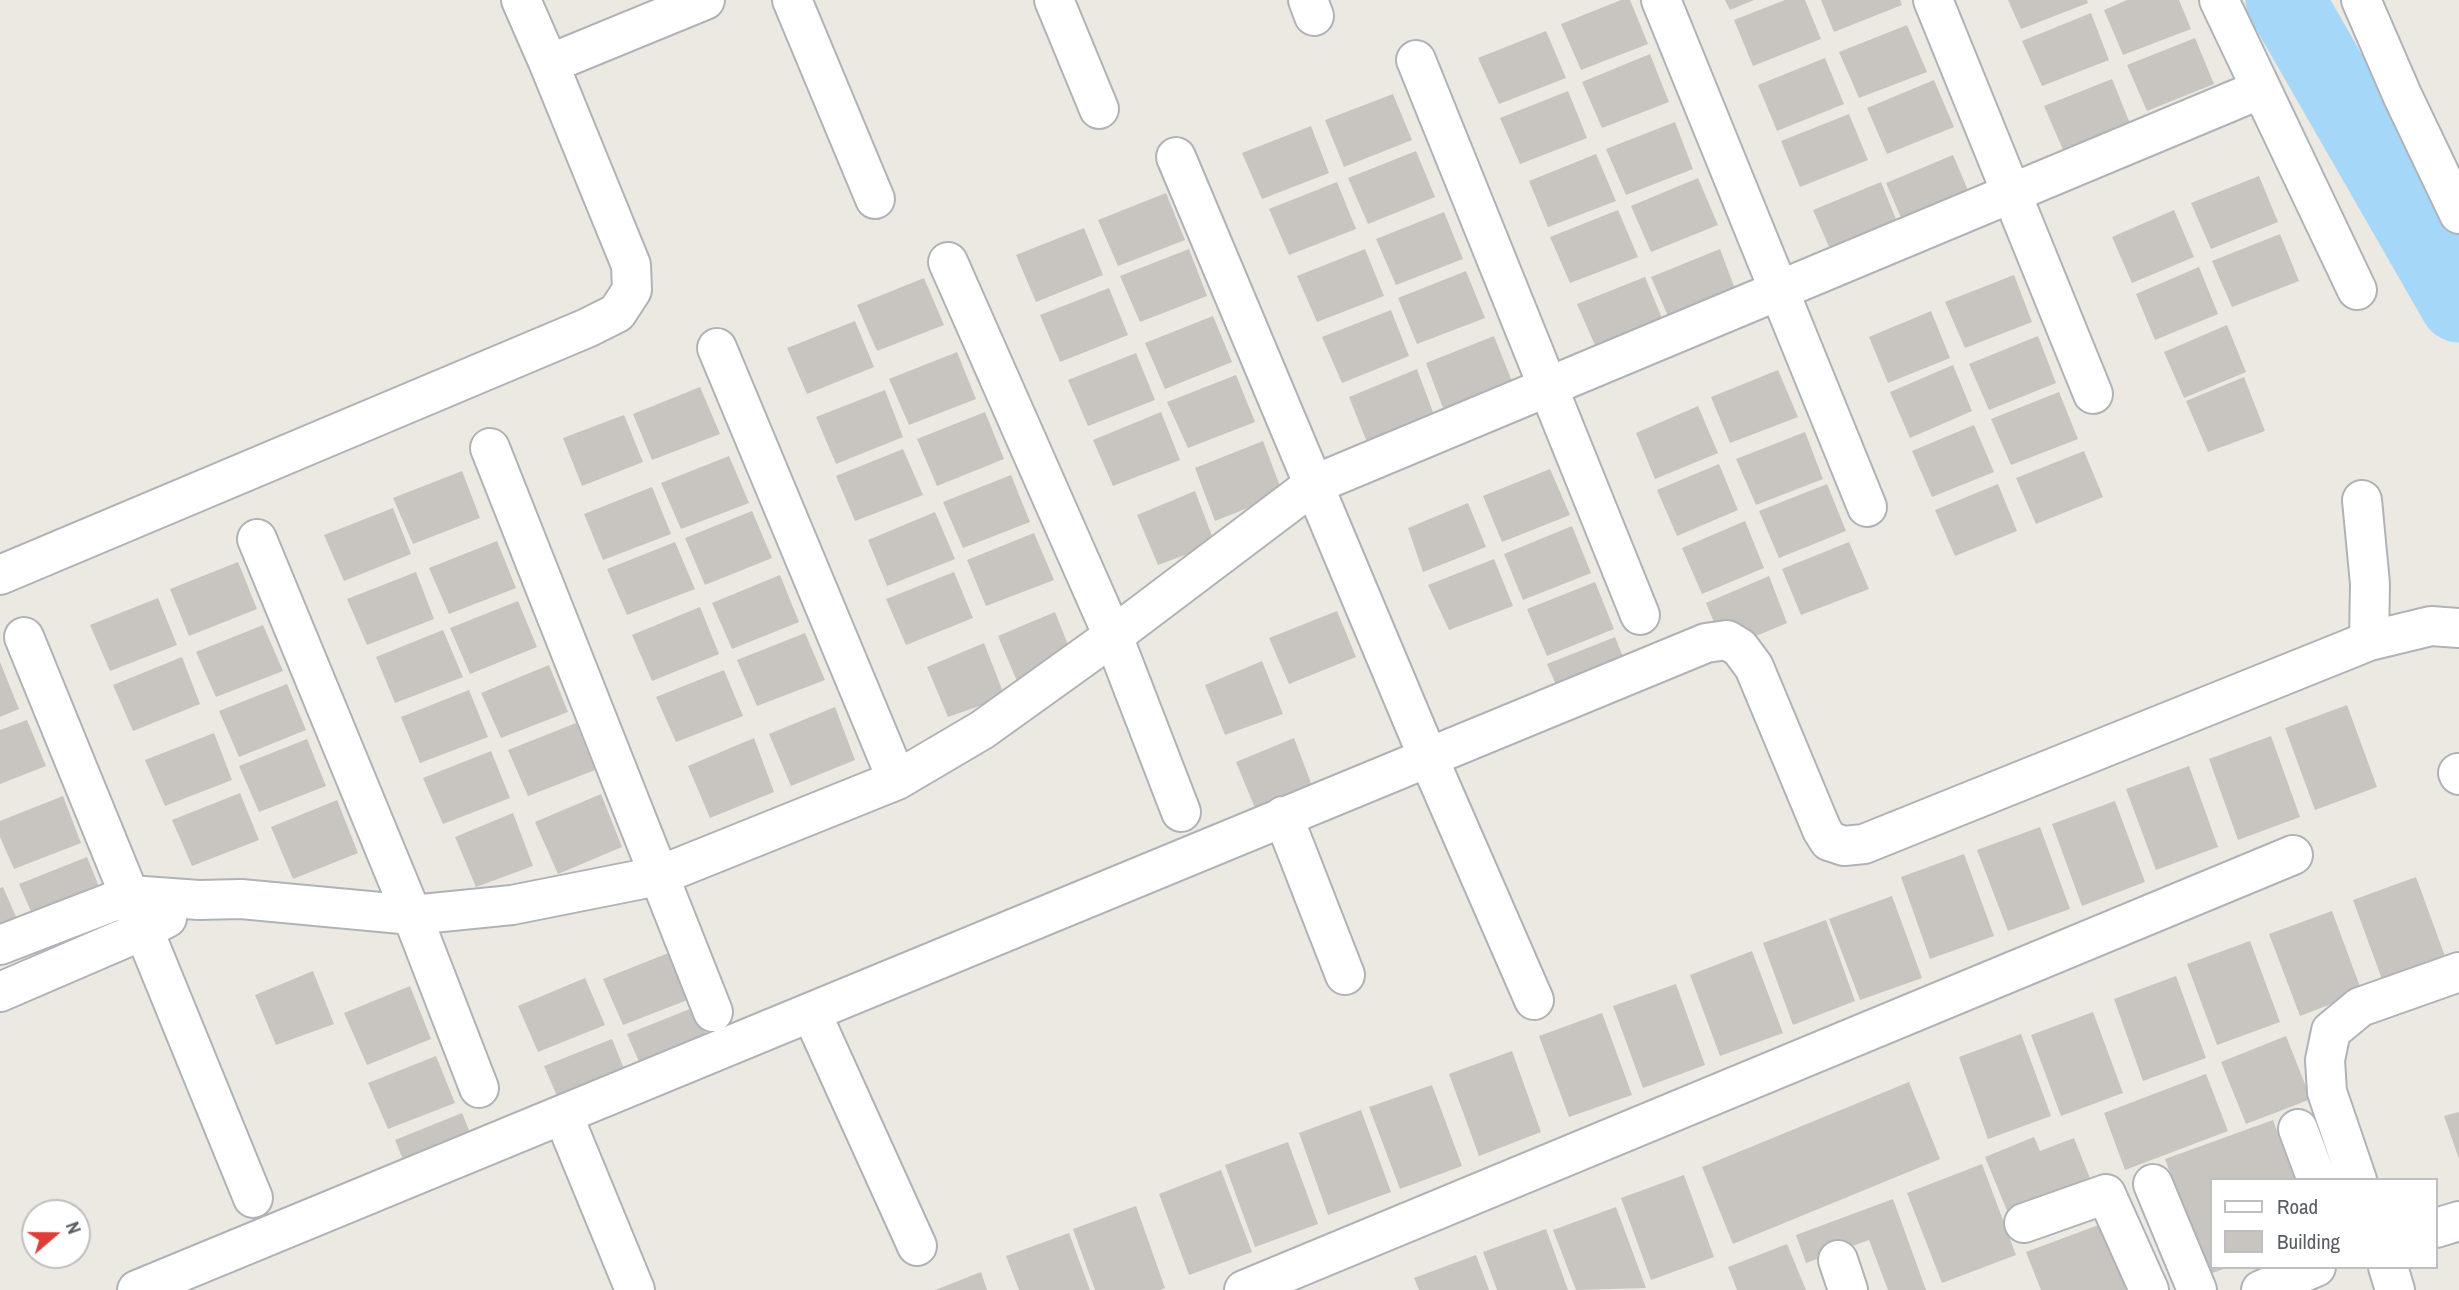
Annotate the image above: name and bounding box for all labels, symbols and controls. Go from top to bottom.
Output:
legend [2210,1178,2438,1269]
text: Road [2277,1192,2318,1221]
north arrow [21,1199,91,1269]
text: N [60,1218,88,1237]
text: Building [2277,1227,2340,1256]

